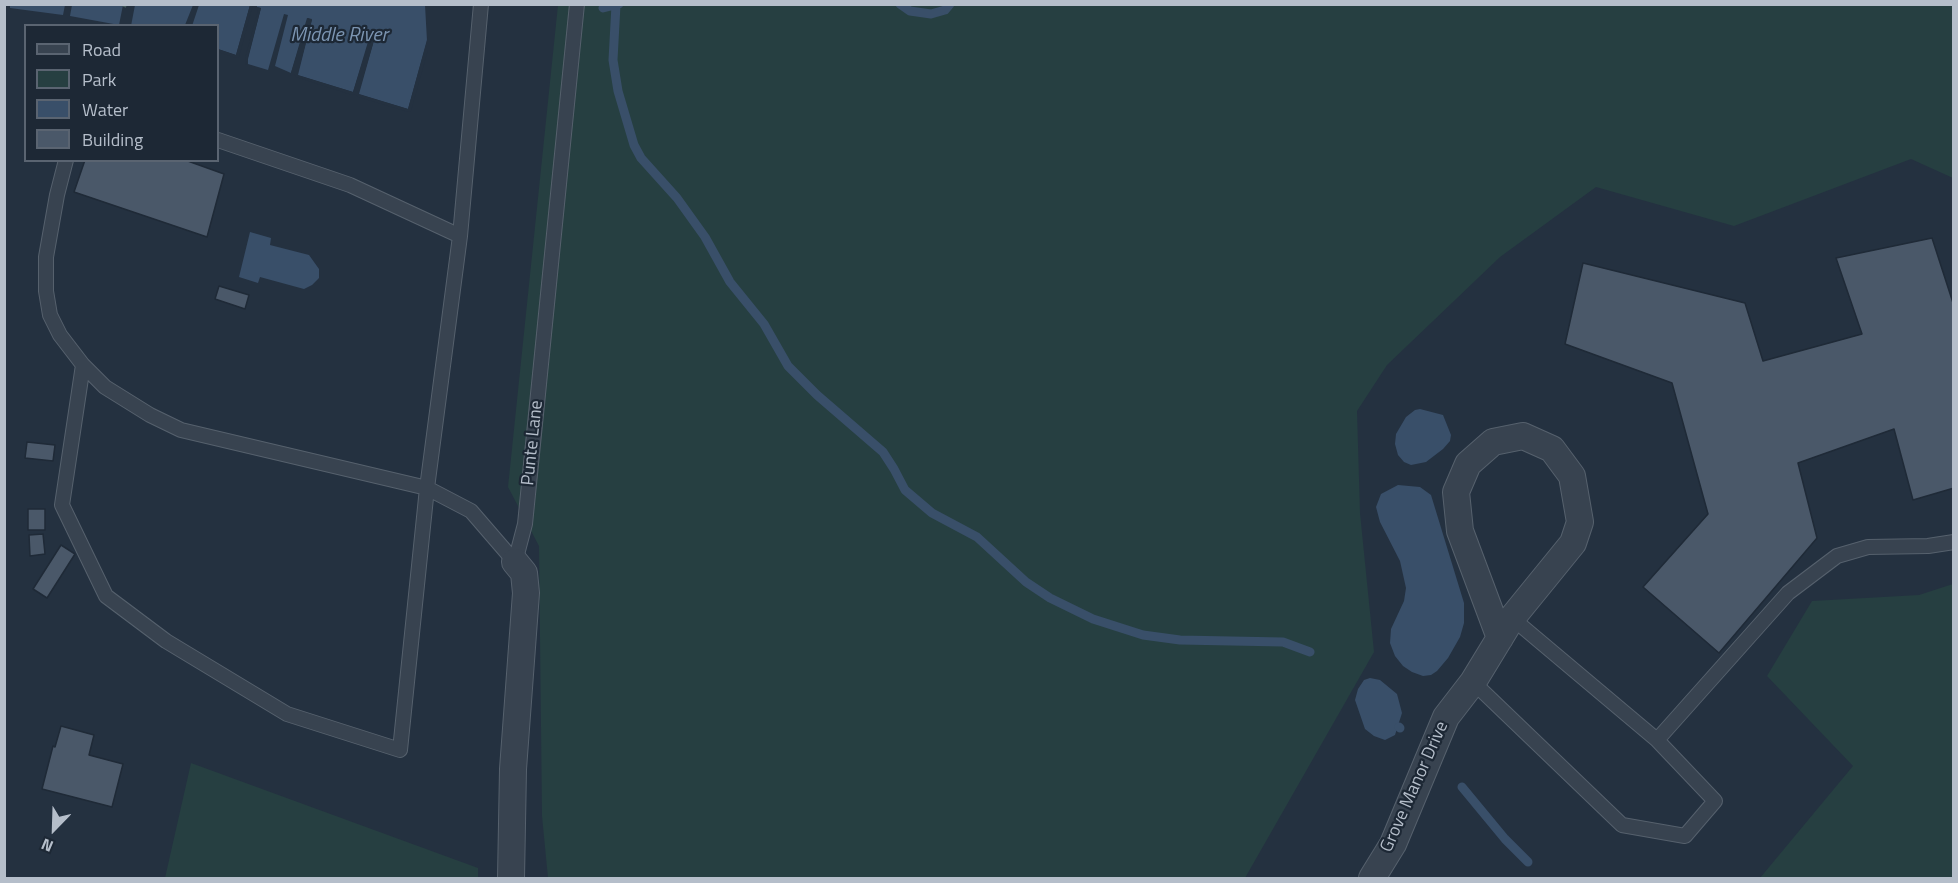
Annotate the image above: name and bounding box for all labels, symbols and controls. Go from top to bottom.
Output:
legend [24,24,219,162]
water label: Middle River [290,24,388,48]
text: Road [82,36,121,63]
text: Park [82,66,116,93]
text: Water [82,96,128,123]
text: Building [82,126,143,153]
street label: Punte Lane [518,399,548,487]
street label: Grove Manor Drive [1376,718,1454,856]
north arrow [24,799,84,859]
text: N [37,832,57,859]

